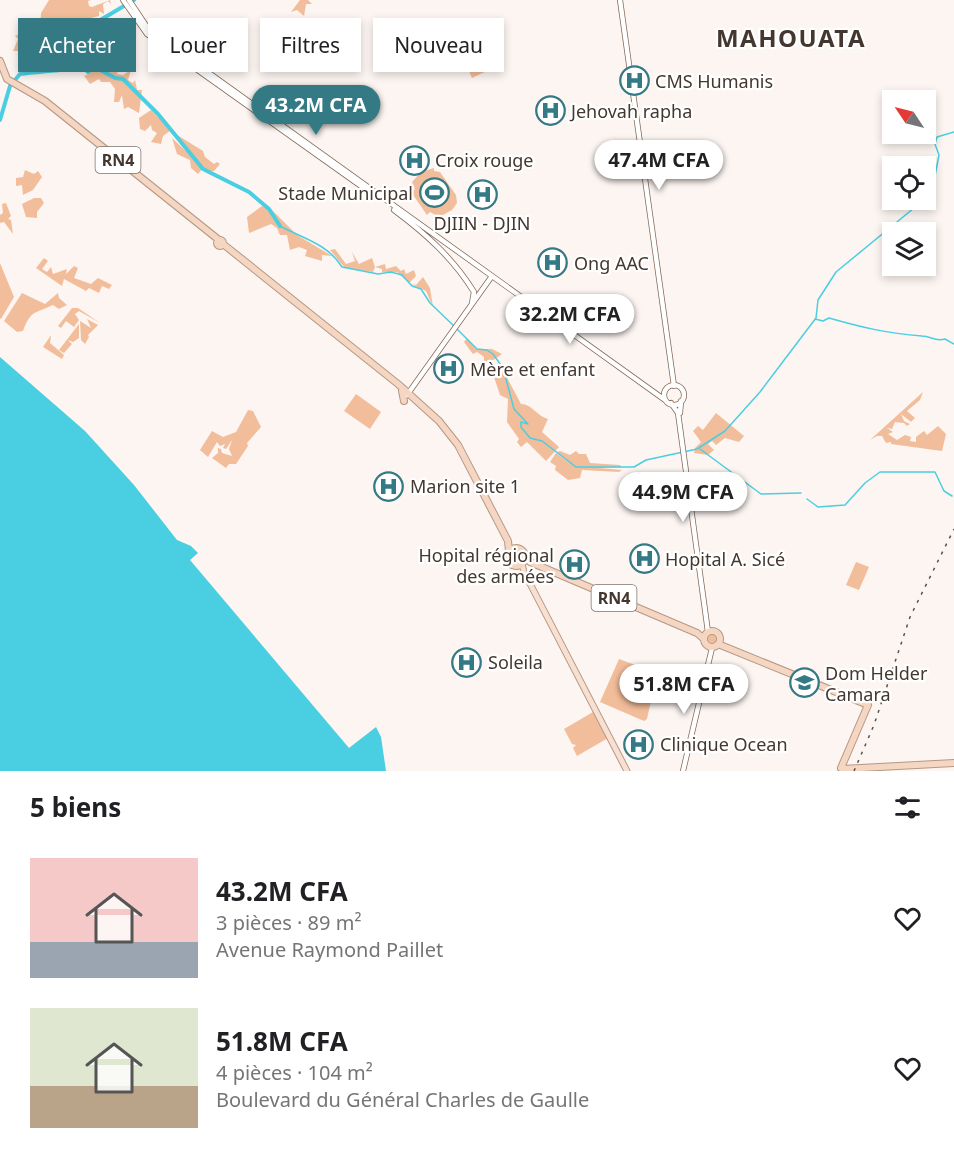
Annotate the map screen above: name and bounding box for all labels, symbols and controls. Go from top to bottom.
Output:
chip: Acheter [18,18,136,72]
chip: Louer [148,18,248,72]
chip: Filtres [260,18,361,72]
chip: Nouveau [373,18,504,72]
district label: MAHOUATA [716,21,866,54]
hospital icon: CMS Humanis [618,65,650,97]
place label: CMS Humanis [655,69,773,93]
pin: 43.2M CFA [247,85,385,136]
north arrow [882,90,936,144]
map controls [882,90,936,276]
text: 43.2M CFA [265,91,367,118]
hospital icon: Jehovah rapha [534,95,566,127]
place label: Jehovah rapha [569,99,692,123]
pin: 47.4M CFA [590,140,728,191]
hospital icon: Croix rouge [398,144,430,176]
text: 47.4M CFA [608,146,710,173]
road number: RN4 [96,147,140,173]
place label: Croix rouge [435,148,534,172]
button: locate [882,156,936,210]
sports icon: Stade Municipal [418,177,450,209]
hospital icon: DJIIN - DJIN [466,178,498,210]
place label: Stade Municipal [278,181,413,205]
place label: DJIIN - DJIN [434,211,530,235]
button: layers [882,222,936,276]
hospital icon: Ong AAC [537,247,569,279]
place label: Ong AAC [574,251,649,275]
pin: 32.2M CFA [501,294,639,345]
text: 32.2M CFA [519,300,621,327]
hospital icon: Mère et enfant [433,353,465,385]
place label: Mère et enfant [470,357,595,381]
hospital icon: Marion site 1 [373,470,405,502]
pin: 44.9M CFA [614,472,752,523]
place label: Marion site 1 [410,474,520,498]
text: 44.9M CFA [632,478,734,505]
place label: Hopital régional des armées [418,543,554,588]
hospital icon: Hopital A. Sicé [628,543,660,575]
place label: Hopital A. Sicé [665,547,785,571]
hospital icon: Hopital régional des armées [559,549,591,581]
road number: RN4 [592,585,636,611]
hospital icon: Soleila [451,646,483,678]
place label: Soleila [488,650,543,674]
place label: Dom Helder Camara [825,661,928,706]
pin: 51.8M CFA [615,664,753,715]
school or university icon: Dom Helder Camara [788,667,820,699]
text: 51.8M CFA [633,670,735,697]
hospital icon: Clinique Ocean [623,728,655,760]
place label: Clinique Ocean [660,732,788,756]
text: 5 biens [30,789,121,825]
icon: filters [891,791,924,824]
text: 43.2M CFA [216,873,348,909]
icon: home [78,882,150,954]
icon: heart [891,902,924,935]
text: 3 pièces · 89 m² [216,909,361,936]
text: Avenue Raymond Paillet [216,936,443,963]
text: 51.8M CFA [216,1023,348,1059]
icon: home [78,1032,150,1104]
icon: heart [891,1052,924,1085]
text: 4 pièces · 104 m² [216,1059,373,1086]
text: Boulevard du Général Charles de Gaulle [216,1086,589,1113]

